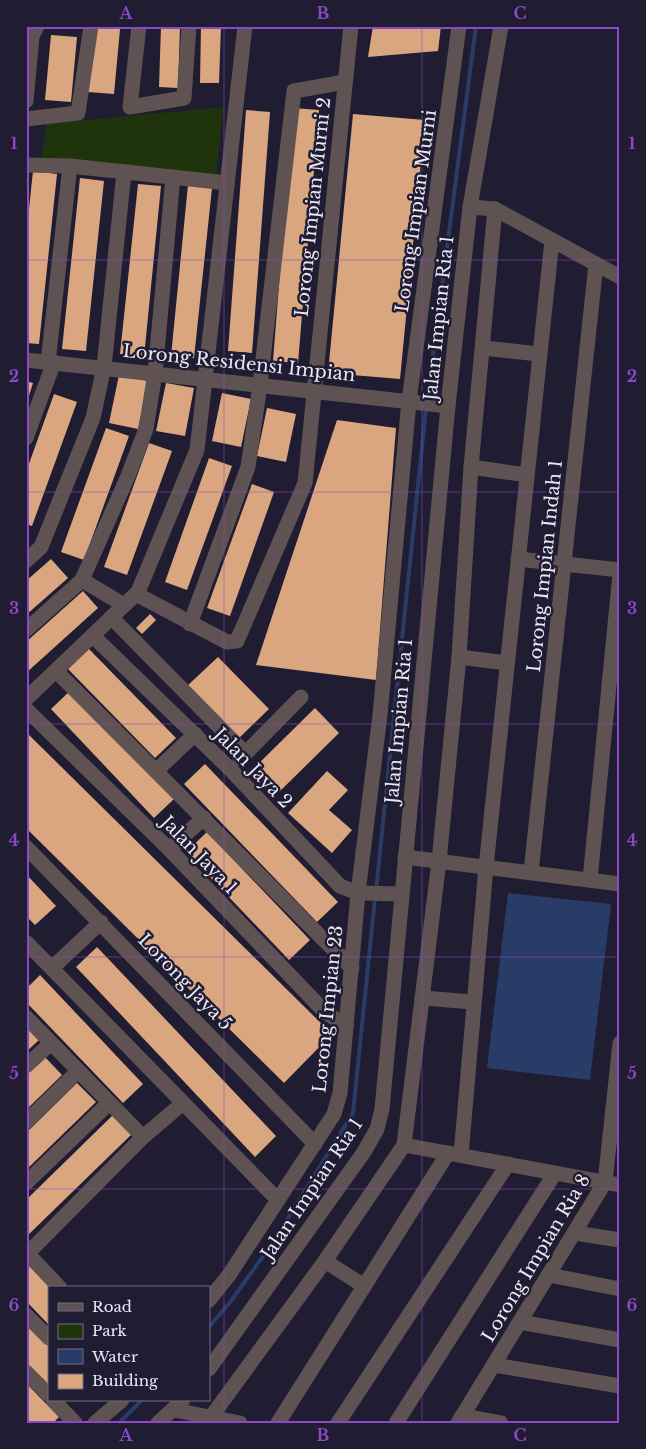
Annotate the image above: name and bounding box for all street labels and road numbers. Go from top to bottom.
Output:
street label: Lorong Impian Murni 2 [291,96,335,318]
street label: Lorong Impian Murni [391,108,441,314]
street label: Jalan Impian Ria 1 [419,234,459,404]
street label: Lorong Residensi Impian [122,340,356,386]
street label: Lorong Impian Indah 1 [523,459,567,673]
street label: Jalan Impian Ria 1 [381,637,417,807]
street label: Jalan Jaya 2 [208,722,297,813]
street label: Jalan Jaya 1 [155,810,242,899]
street label: Lorong Impian 23 [308,924,348,1094]
street label: Lorong Jaya 5 [133,929,237,1035]
street label: Jalan Impian Ria 1 [255,1114,367,1266]
street label: Lorong Impian Ria 8 [477,1170,595,1346]

